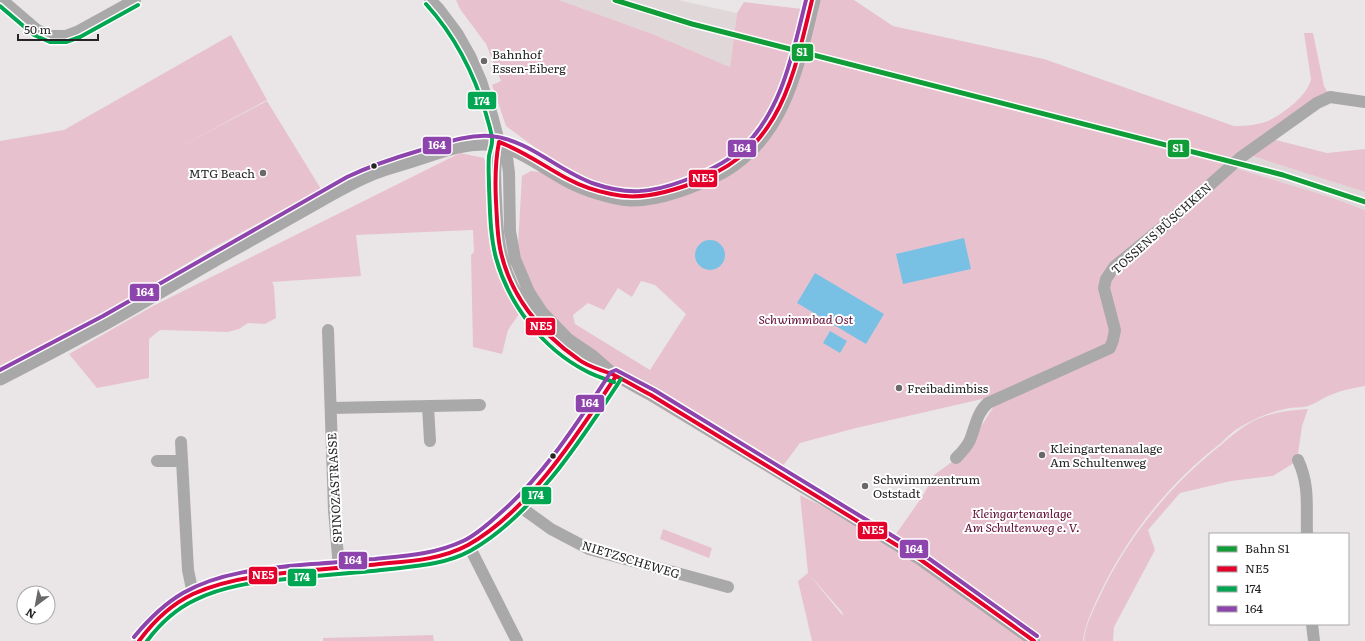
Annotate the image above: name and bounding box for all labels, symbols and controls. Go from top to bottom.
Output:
scale bar [18,16,98,42]
text: 50 m [24,20,51,38]
line badge: S1 [791,43,814,62]
text: S1 [796,43,808,59]
place label: Bahnhof Essen-Eiberg [492,45,566,77]
marker: Bahnhof Essen-Eiberg [479,56,489,66]
line badge: 174 [467,91,497,110]
text: 174 [474,92,490,108]
line badge: 164 [422,136,452,155]
text: 164 [428,136,446,152]
line badge: 164 [727,139,757,158]
text: 164 [733,139,751,155]
line badge: S1 [1167,139,1190,158]
text: S1 [1172,139,1184,155]
unlabelled marker [369,161,379,171]
place label: MTG Beach [189,164,255,182]
marker: MTG Beach [258,168,268,178]
line badge: NE5 [688,169,718,188]
text: NE5 [692,169,714,185]
street label: TOSSENS BÜSCHKEN [1107,178,1215,278]
line badge: 164 [129,283,160,302]
text: 164 [136,283,154,299]
park label: Schwimmbad Ost [759,310,854,328]
line badge: NE5 [525,317,556,336]
text: NE5 [530,317,552,333]
place label: Freibadimbiss [907,379,989,397]
marker: Freibadimbiss [894,383,904,393]
line badge: 164 [575,394,605,413]
text: 164 [581,394,599,410]
street label: SPINOZASTRASSE [322,432,346,543]
place label: Kleingartenanalage Am Schultenweg [1050,439,1163,471]
marker: Kleingartenanalage Am Schultenweg [1037,450,1047,460]
unlabelled marker [548,451,558,461]
place label: Schwimmzentrum Oststadt [873,470,980,502]
marker: Schwimmzentrum Oststadt [860,481,870,491]
line badge: 174 [521,486,552,505]
text: 174 [528,486,544,502]
park label: Kleingartenanlage Am Schultenweg e. V. [964,504,1080,536]
line badge: NE5 [857,521,888,540]
text: NE5 [862,521,884,537]
legend [1209,533,1349,625]
street label: NIETZSCHEWEG [580,536,682,582]
line badge: 164 [899,539,929,559]
text: Bahn S1 [1245,539,1290,557]
text: 164 [905,540,923,556]
line badge: 164 [338,551,368,570]
text: 164 [344,551,362,567]
text: NE5 [1245,559,1269,577]
line badge: NE5 [248,566,278,585]
text: NE5 [252,566,274,582]
line badge: 174 [287,568,317,587]
text: 174 [294,568,310,584]
text: 174 [1245,579,1262,597]
north arrow [16,585,56,625]
text: 164 [1245,599,1263,617]
text: N [22,605,38,624]

